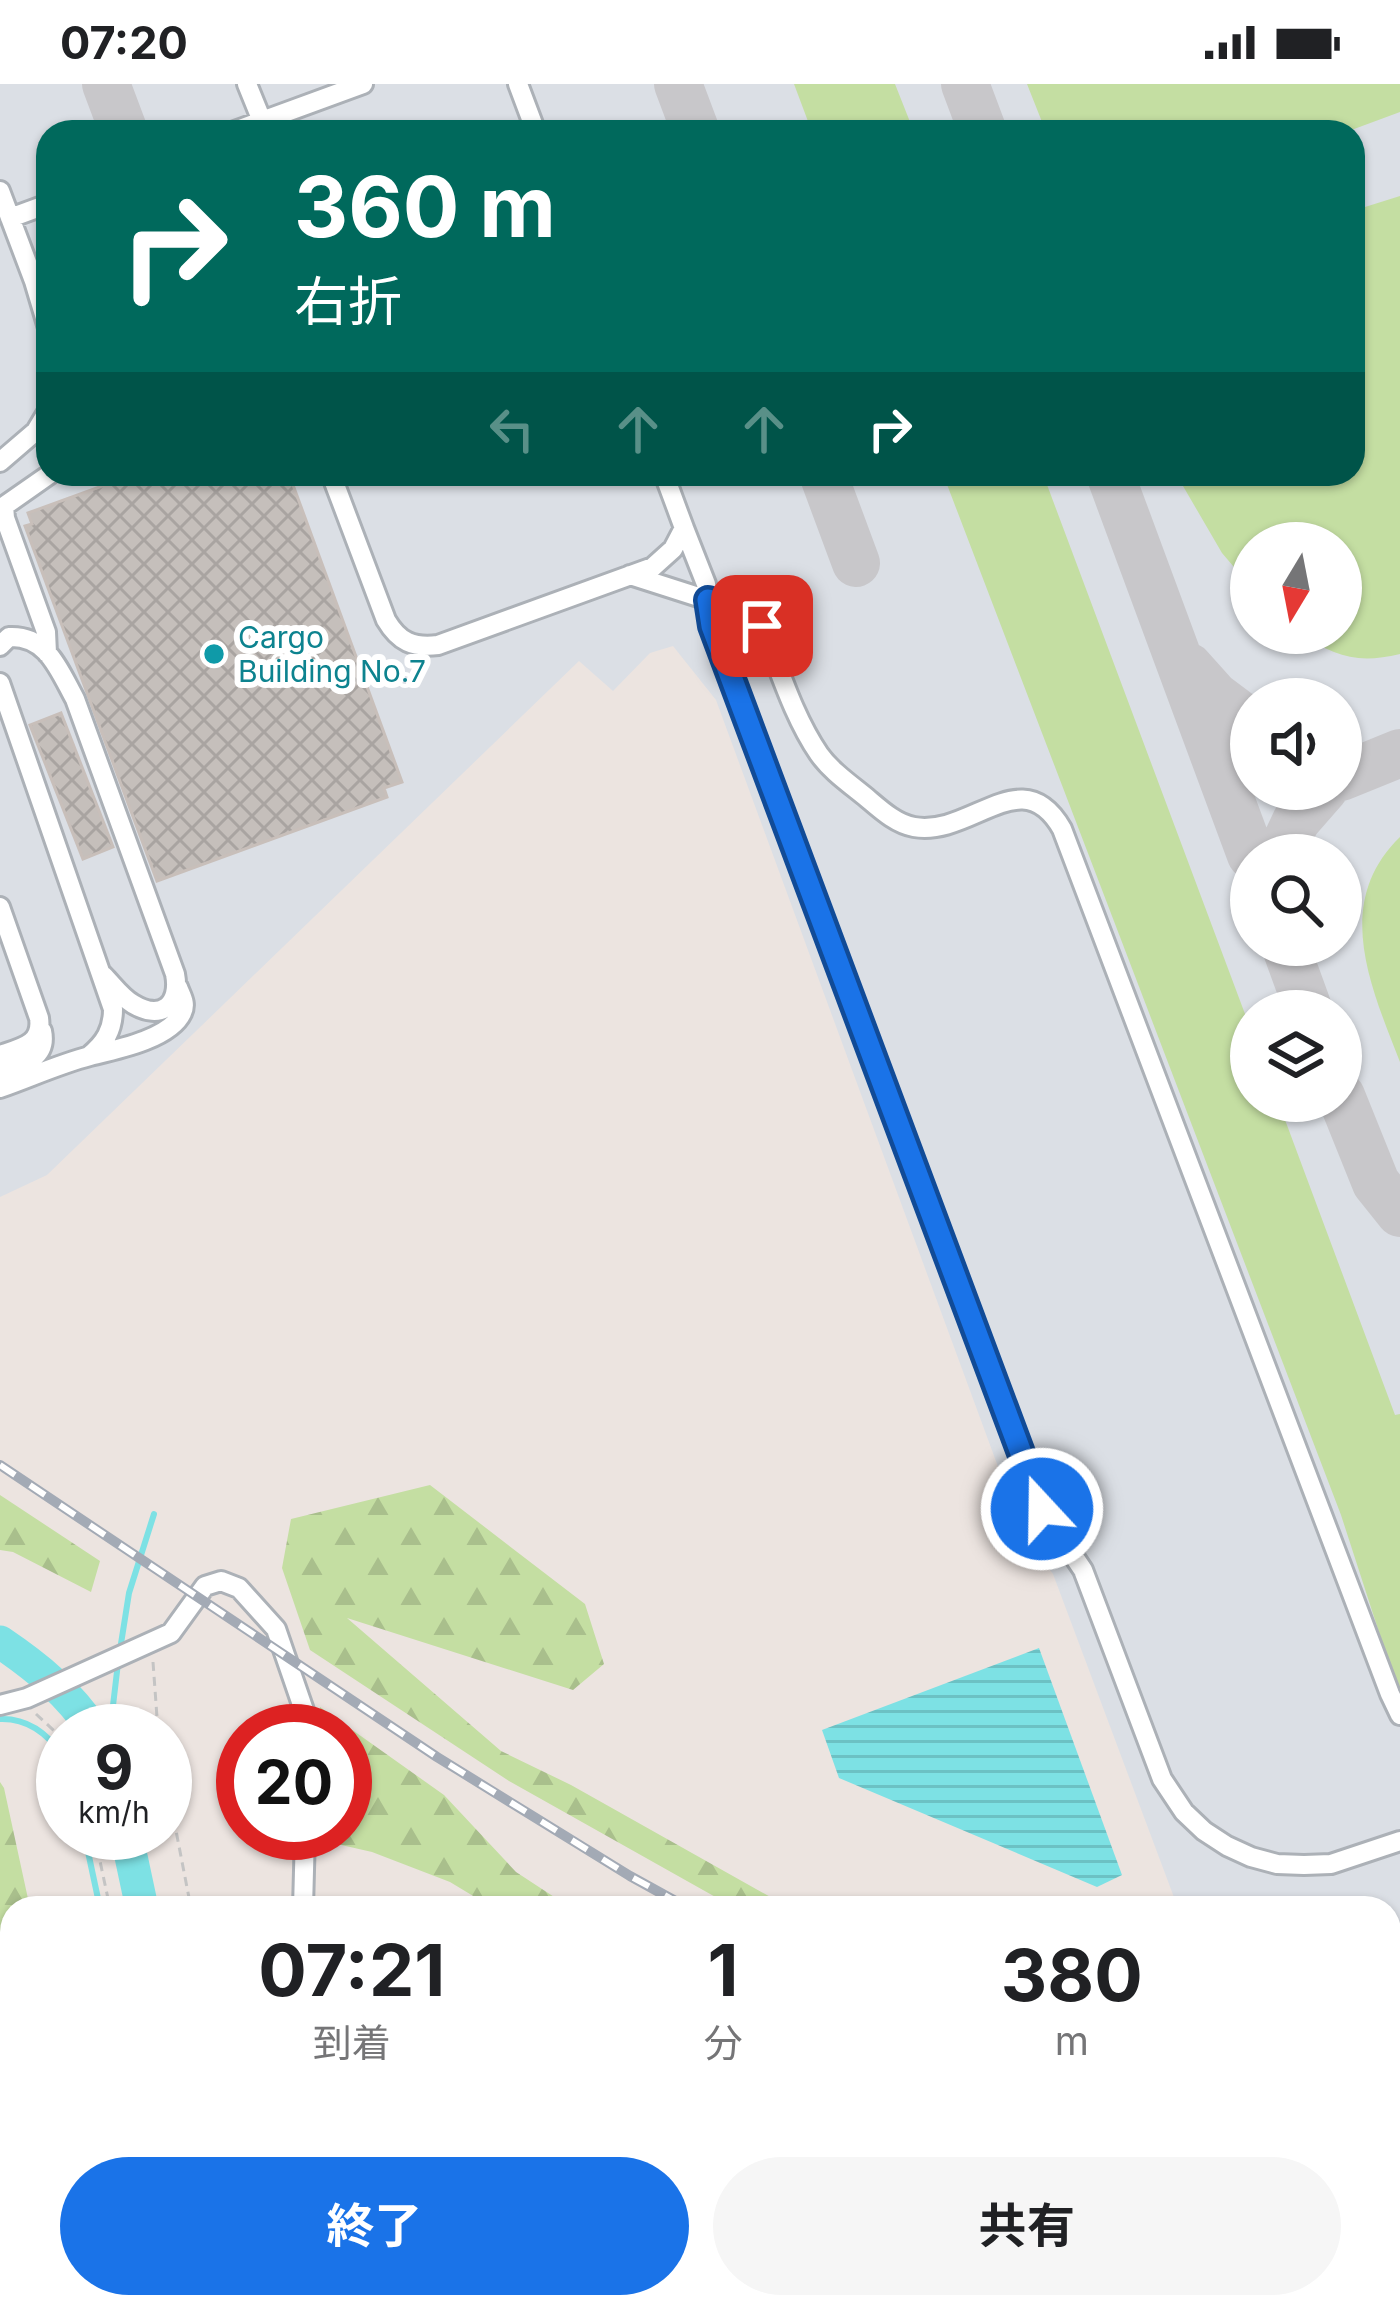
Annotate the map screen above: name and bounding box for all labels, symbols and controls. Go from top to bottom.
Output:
text: 07:20 [60,15,188,70]
text: 360 m [294,156,556,257]
icon: right [96,168,252,324]
text: 右折 [294,269,402,334]
icon: left [479,396,545,462]
icon: ahead [605,396,671,462]
icon: ahead [731,396,797,462]
icon: right [857,396,923,462]
north arrow [1230,522,1362,654]
map controls [1230,522,1362,1122]
pin [711,575,813,677]
icon: arrive [729,593,795,659]
place label: Cargo Building No.7 [238,619,426,689]
marker: Cargo Building No.7 [201,641,227,667]
button: sound [1230,678,1362,810]
button: search [1230,834,1362,966]
button: layers [1230,990,1362,1122]
position arrow [979,1446,1105,1572]
speed limit sign: 20 [216,1704,372,1860]
text: 9 [95,1731,133,1803]
text: km/h [78,1794,150,1830]
text: 07:21 [258,1926,445,2013]
text: 1 [708,1926,739,2013]
text: 380 [1001,1931,1143,2018]
text: m [1055,2017,1089,2064]
text: 到着 [313,2019,391,2066]
text: 分 [704,2019,743,2066]
button: 終了 [60,2157,689,2295]
button: 共有 [713,2157,1341,2295]

